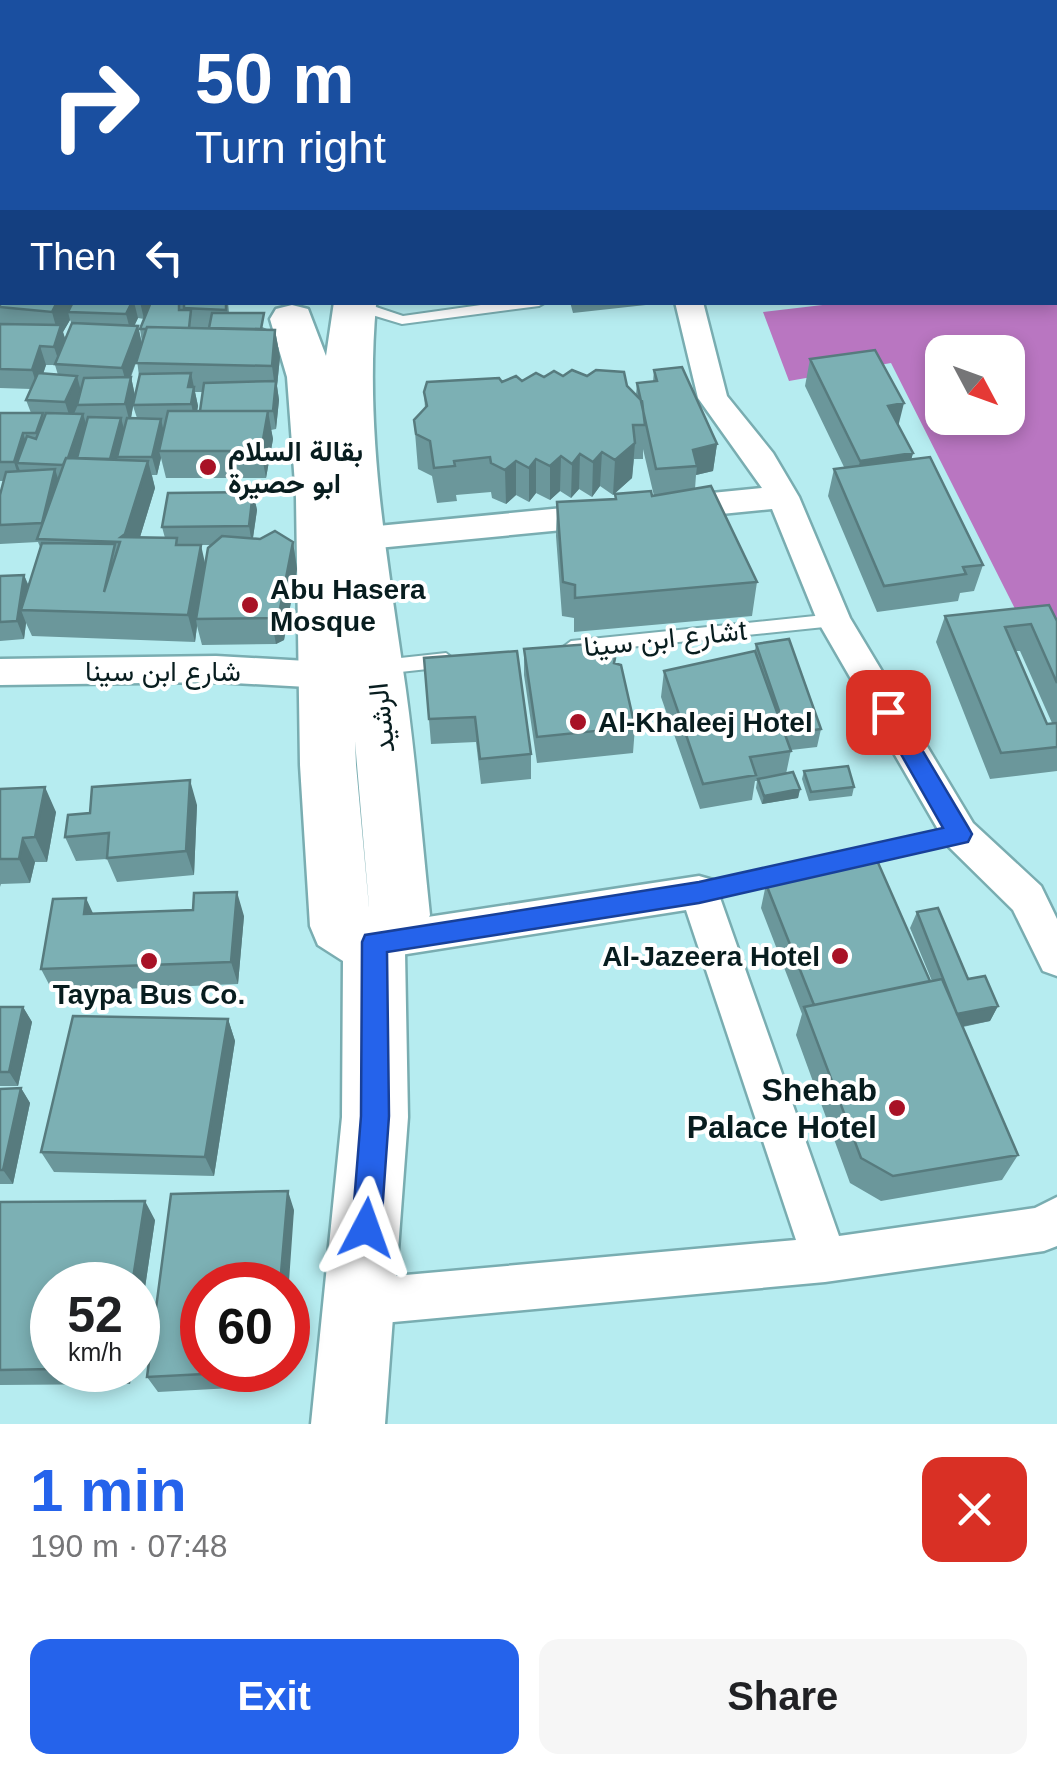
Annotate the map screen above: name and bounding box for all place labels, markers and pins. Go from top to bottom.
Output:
place label: بقالة السلام ابو حصيرة [228,436,363,501]
marker: بقالة السلام ابو حصيرة [197,456,219,478]
place label: Abu Hasera Mosque [270,574,426,637]
marker: Abu Hasera Mosque [239,594,261,616]
pin [846,670,931,755]
place label: Al-Khaleej Hotel [598,707,813,738]
marker: Al-Khaleej Hotel [567,711,589,733]
place label: Al-Jazeera Hotel [602,941,820,972]
marker: Al-Jazeera Hotel [829,945,851,967]
marker: Taypa Bus Co. [138,950,160,972]
place label: Taypa Bus Co. [53,979,245,1010]
place label: Shehab Palace Hotel [687,1072,877,1145]
marker: Shehab Palace Hotel [886,1097,908,1119]

